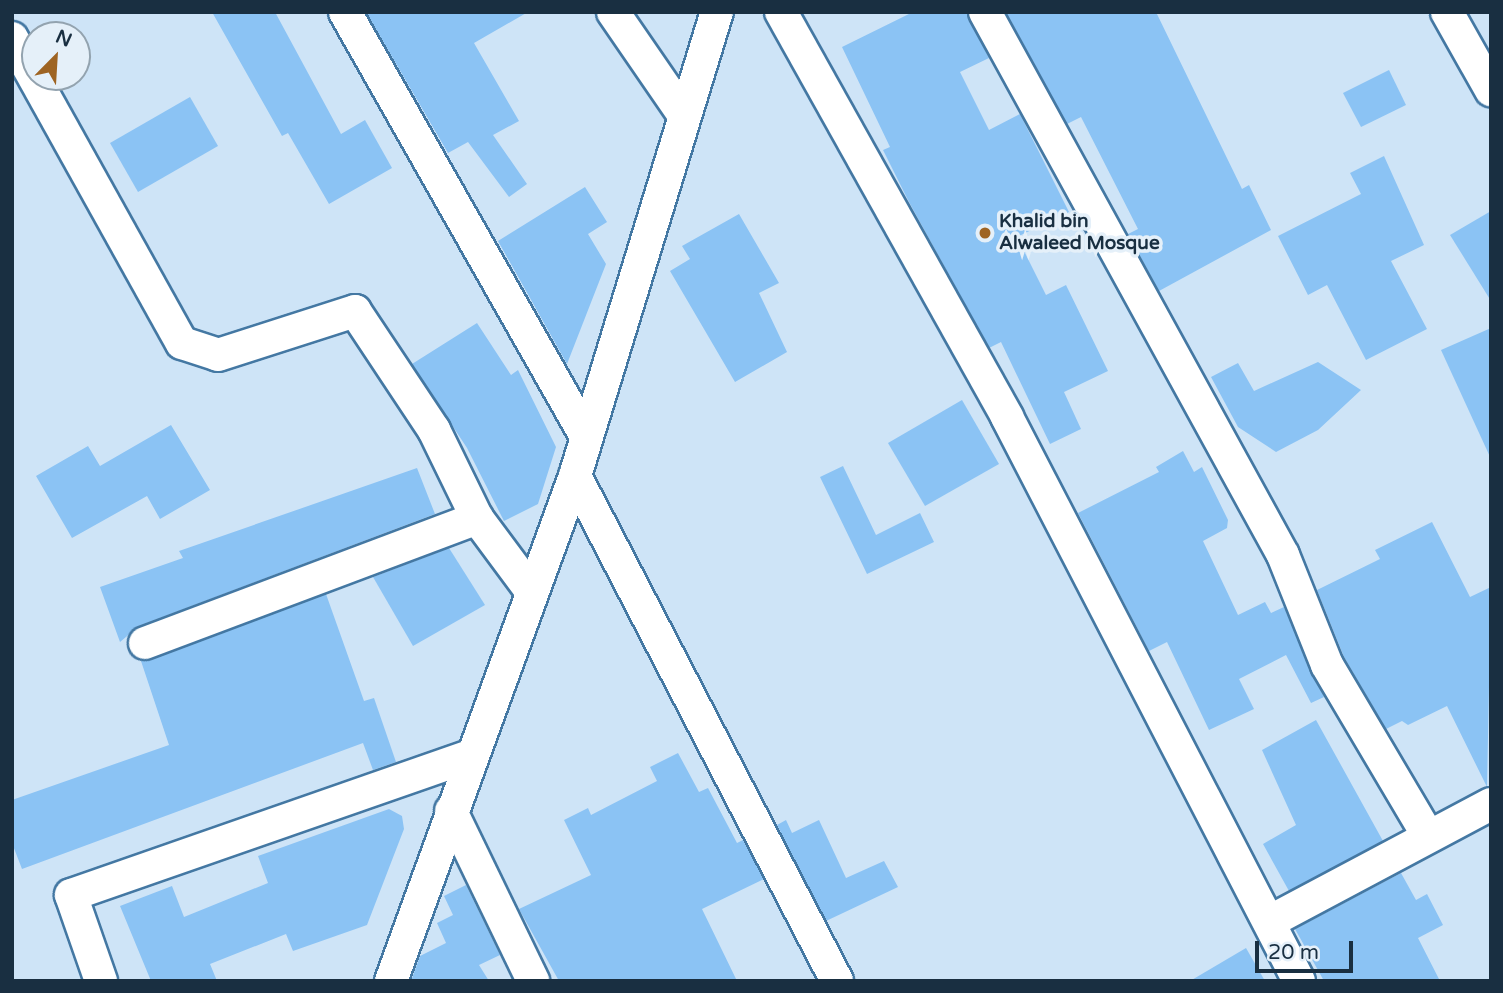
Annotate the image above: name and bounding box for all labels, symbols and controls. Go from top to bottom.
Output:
north arrow [21,21,91,91]
text: N [52,25,75,52]
place label: Khalid bin Alwaleed Mosque [999,211,1160,255]
marker: Khalid bin Alwaleed Mosque [977,225,993,241]
scale bar [1258,926,1356,970]
text: 20 m [1268,940,1319,965]

